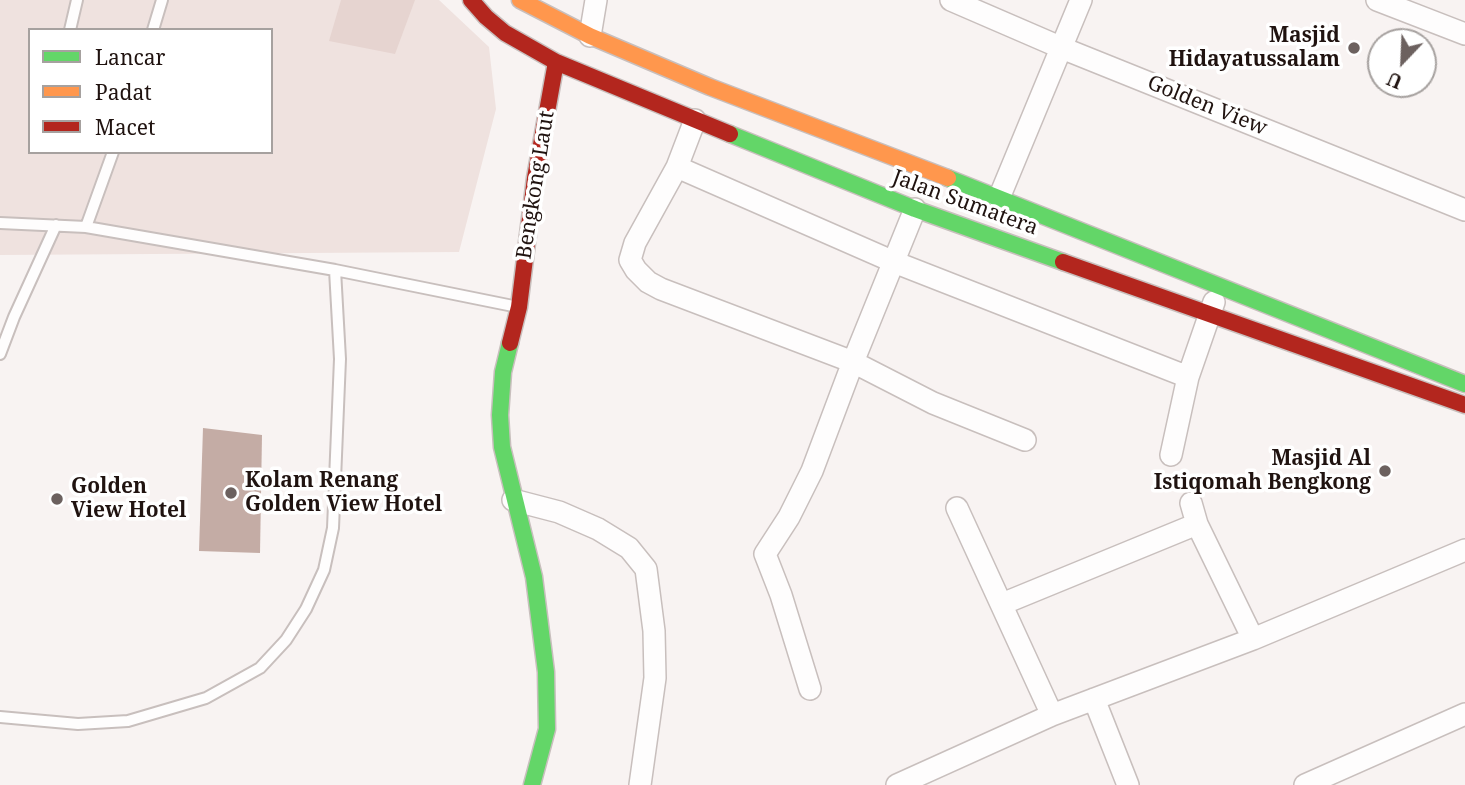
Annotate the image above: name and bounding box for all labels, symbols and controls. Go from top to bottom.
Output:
place label: Masjid Hidayatussalam [1169,23,1340,73]
legend [28,28,273,154]
north arrow [1367,28,1437,98]
marker: Masjid Hidayatussalam [1346,40,1362,56]
text: Lancar [95,43,166,71]
text: U [1383,66,1406,95]
street label: Golden View [1143,71,1271,141]
text: Padat [95,78,152,106]
street label: Bengkong Laut [512,109,560,261]
text: Macet [95,113,155,141]
street label: Jalan Sumatera [889,165,1041,241]
place label: Masjid Al Istiqomah Bengkong [1154,446,1371,496]
marker: Masjid Al Istiqomah Bengkong [1377,463,1393,479]
place label: Kolam Renang Golden View Hotel [245,468,442,518]
place label: Golden View Hotel [71,474,186,524]
marker: Kolam Renang Golden View Hotel [223,485,239,501]
marker: Golden View Hotel [49,491,65,507]

